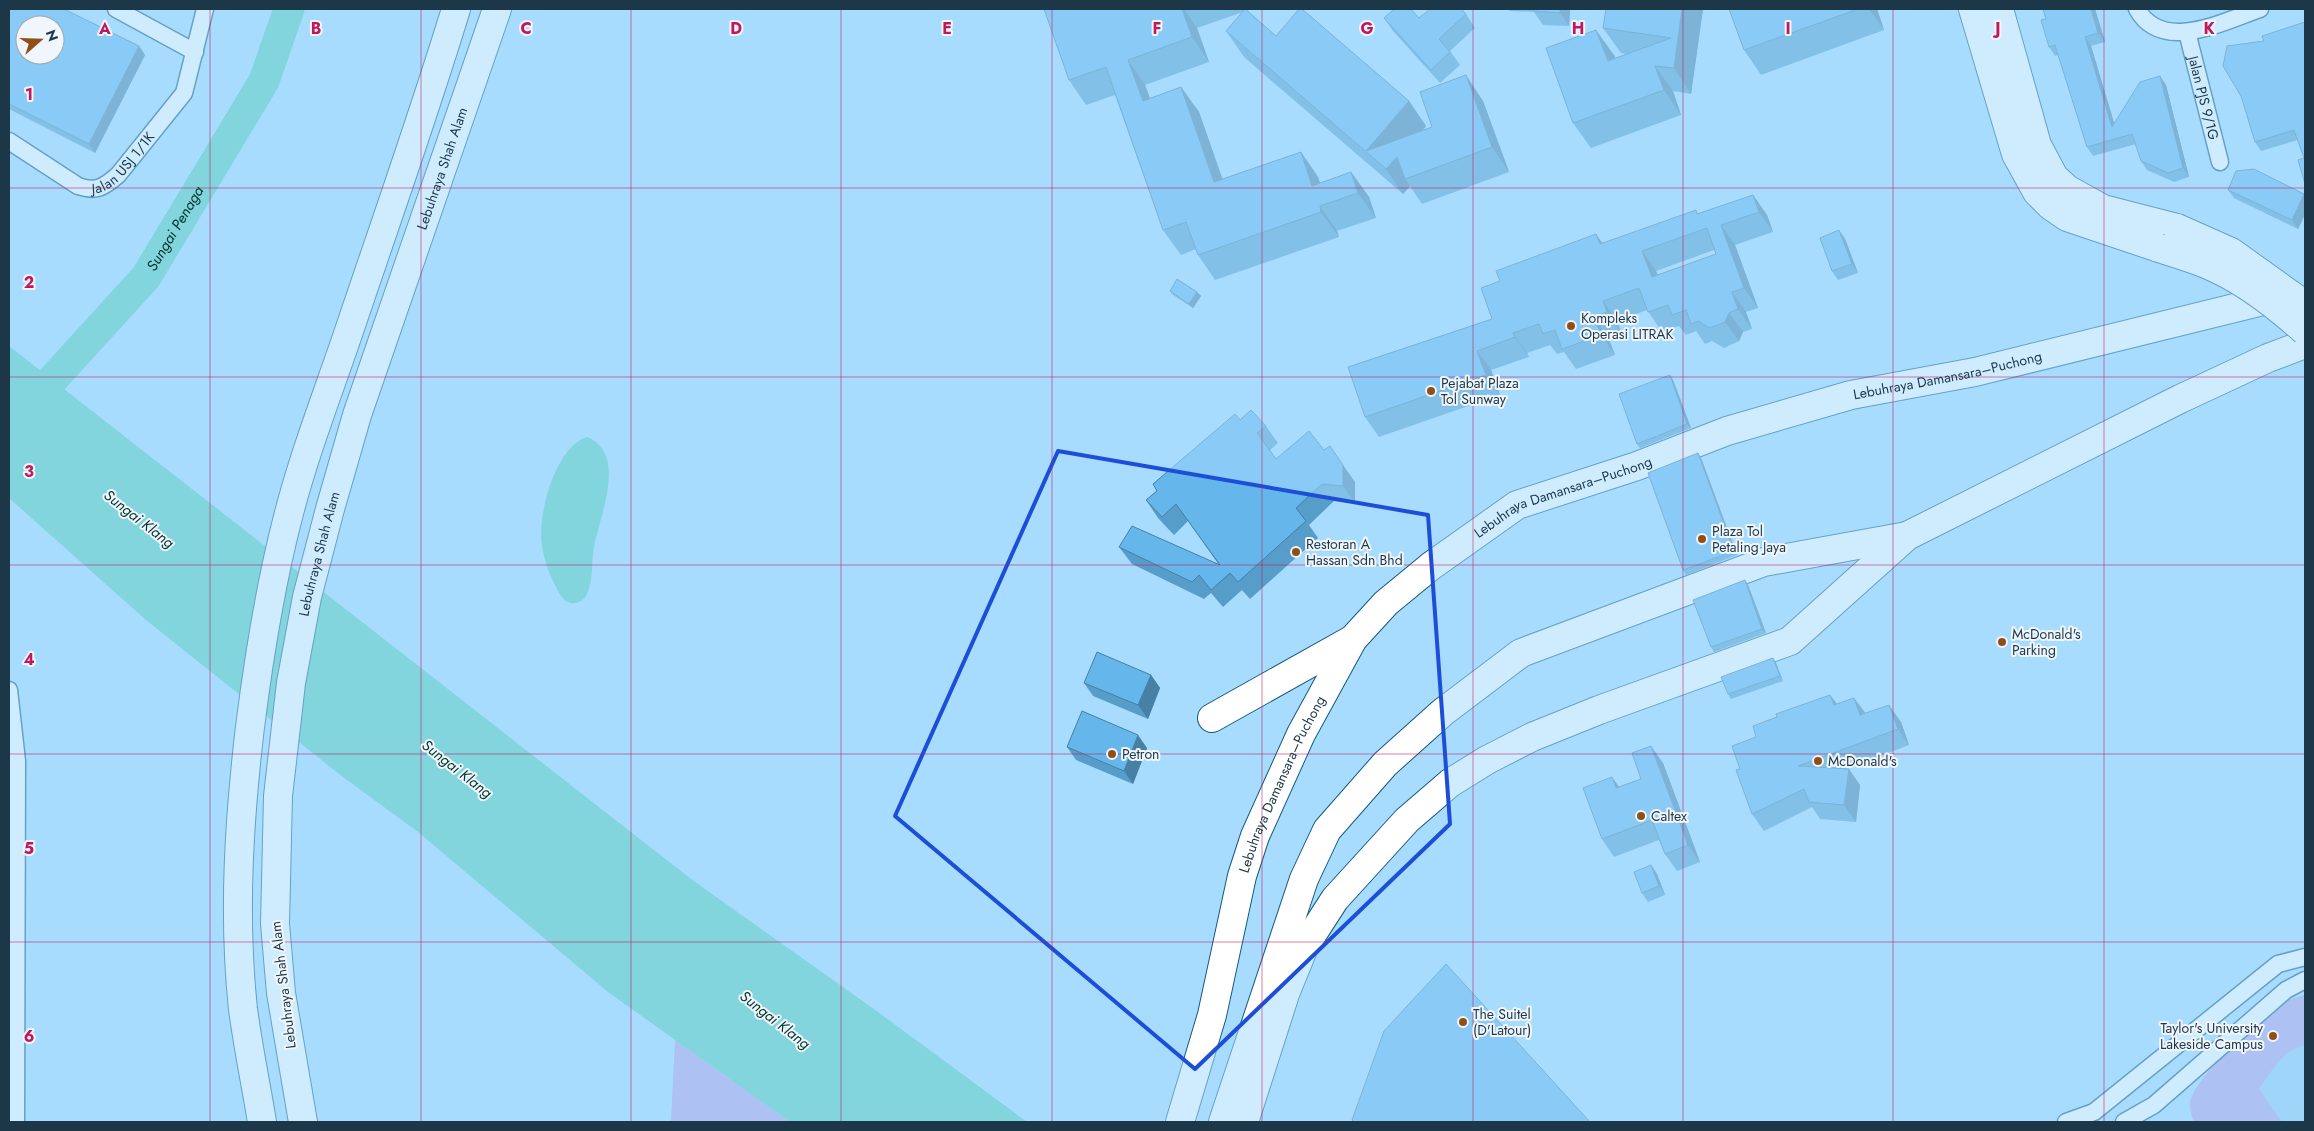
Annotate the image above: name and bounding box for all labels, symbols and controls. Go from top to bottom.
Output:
north arrow [15,15,65,65]
text: A [98,17,111,40]
text: B [311,17,321,40]
text: C [520,17,532,40]
text: D [730,17,742,40]
text: E [942,17,952,40]
text: F [1153,17,1161,40]
text: G [1360,17,1374,40]
text: H [1572,17,1584,40]
text: I [1785,17,1791,40]
text: J [1992,17,2001,40]
text: K [2203,17,2215,40]
text: N [41,27,64,44]
street label: Jalan PJS 9/1G [2183,52,2224,142]
text: 1 [25,83,33,106]
street label: Lebuhraya Shah Alam [412,104,472,232]
street label: Jalan USJ 1/1K [89,127,159,199]
water label: Sungai Penaga [141,181,210,275]
text: 2 [24,271,34,294]
place label: Kompleks Operasi LITRAK [1581,308,1674,344]
marker: Kompleks Operasi LITRAK [1565,320,1577,332]
street label: Lebuhraya Damansara–Puchong [1851,346,2044,404]
place label: Pejabat Plaza Tol Sunway [1441,373,1519,409]
marker: Pejabat Plaza Tol Sunway [1425,385,1437,397]
street label: Lebuhraya Damansara–Puchong [1470,451,1655,543]
text: 3 [24,460,34,483]
water label: Sungai Klang [99,484,179,554]
street label: Lebuhraya Shah Alam [294,489,345,618]
place label: Plaza Tol Petaling Jaya [1712,521,1786,557]
marker: Plaza Tol Petaling Jaya [1696,533,1708,545]
place label: Restoran A Hassan Sdn Bhd [1306,534,1403,570]
marker: Restoran A Hassan Sdn Bhd [1290,546,1302,558]
place label: McDonald's Parking [2012,624,2081,660]
marker: McDonald's Parking [1996,636,2008,648]
text: 4 [23,648,35,671]
street label: Lebuhraya Damansara–Puchong [1234,692,1330,875]
water label: Sungai Klang [417,734,497,804]
place label: Petron [1122,744,1159,764]
marker: Petron [1106,748,1118,760]
place label: McDonald's [1828,751,1897,771]
marker: McDonald's [1812,755,1824,767]
place label: Caltex [1651,806,1687,826]
marker: Caltex [1635,810,1647,822]
text: 5 [24,837,34,860]
street label: Lebuhraya Shah Alam [265,920,301,1050]
water label: Sungai Klang [735,985,815,1055]
place label: The Suitel (D'Latour) [1473,1004,1531,1040]
marker: The Suitel (D'Latour) [1457,1016,1469,1028]
place label: Taylor's University Lakeside Campus [2160,1018,2264,1054]
text: 6 [24,1025,34,1048]
marker: Taylor's University Lakeside Campus [2267,1030,2279,1042]

